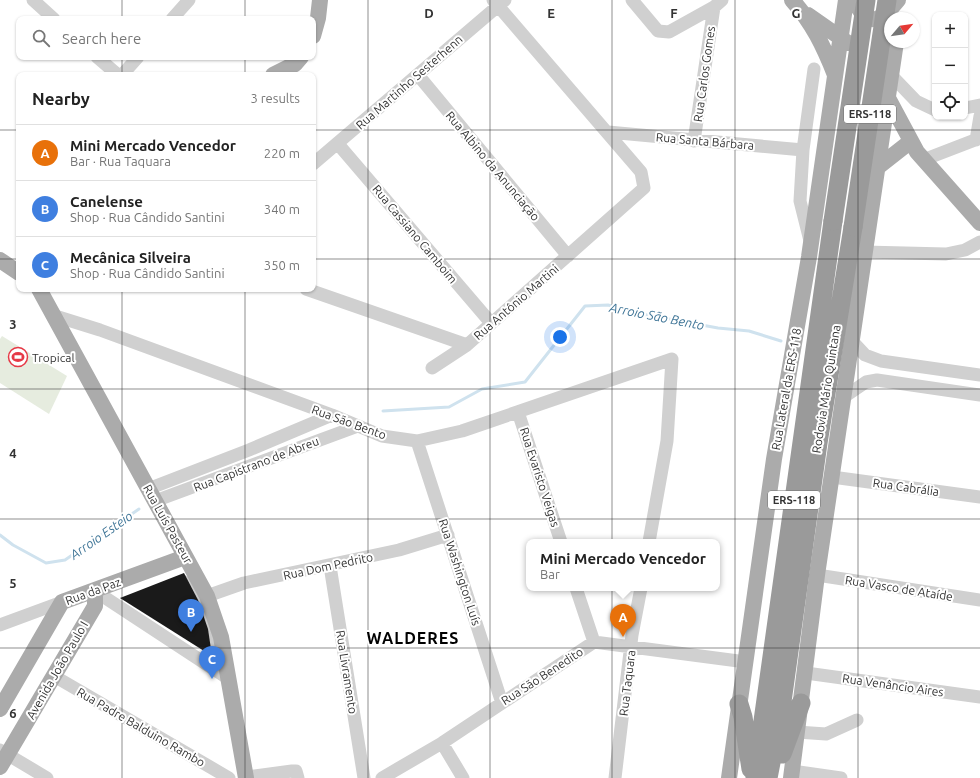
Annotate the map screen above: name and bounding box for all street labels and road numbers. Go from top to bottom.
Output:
street label: Rua Carlos Gomes [691,25,717,123]
street label: Rua Martinho Sesterhenn [353,32,465,132]
road number: ERS-118 [844,105,896,123]
street label: Rua Albino da Anunciação [444,109,542,223]
street label: Rua Santa Bárbara [655,130,755,152]
street label: Rua Cassiano Camboim [370,182,460,286]
street label: Rua Antônio Martini [471,262,561,342]
street label: Rodovia Mário Quintana [809,324,843,454]
street label: Rua Lateral da ERS-118 [769,327,803,451]
street label: Rua São Bento [310,403,388,441]
street label: Rua Evaristo Veigas [518,426,562,528]
street label: Rua Capistrano de Abreu [191,434,321,494]
street label: Rua Cabrália [872,476,940,498]
street label: Rua Luís Pasteur [141,482,195,566]
road number: ERS-118 [768,491,820,509]
street label: Rua Washington Luís [437,517,483,627]
street label: Rua Dom Pedrito [282,550,374,582]
street label: Rua Vasco de Ataíde [844,573,954,603]
street label: Rua da Paz [64,575,123,607]
street label: Avenida João Paulo I [24,619,90,721]
street label: Rua Livramento [334,629,360,715]
street label: Rua São Benedito [499,645,585,707]
street label: Rua Taquara [617,649,637,717]
street label: Rua Venâncio Aires [841,671,945,699]
street label: Rua Padre Balduino Rambo [75,685,207,769]

